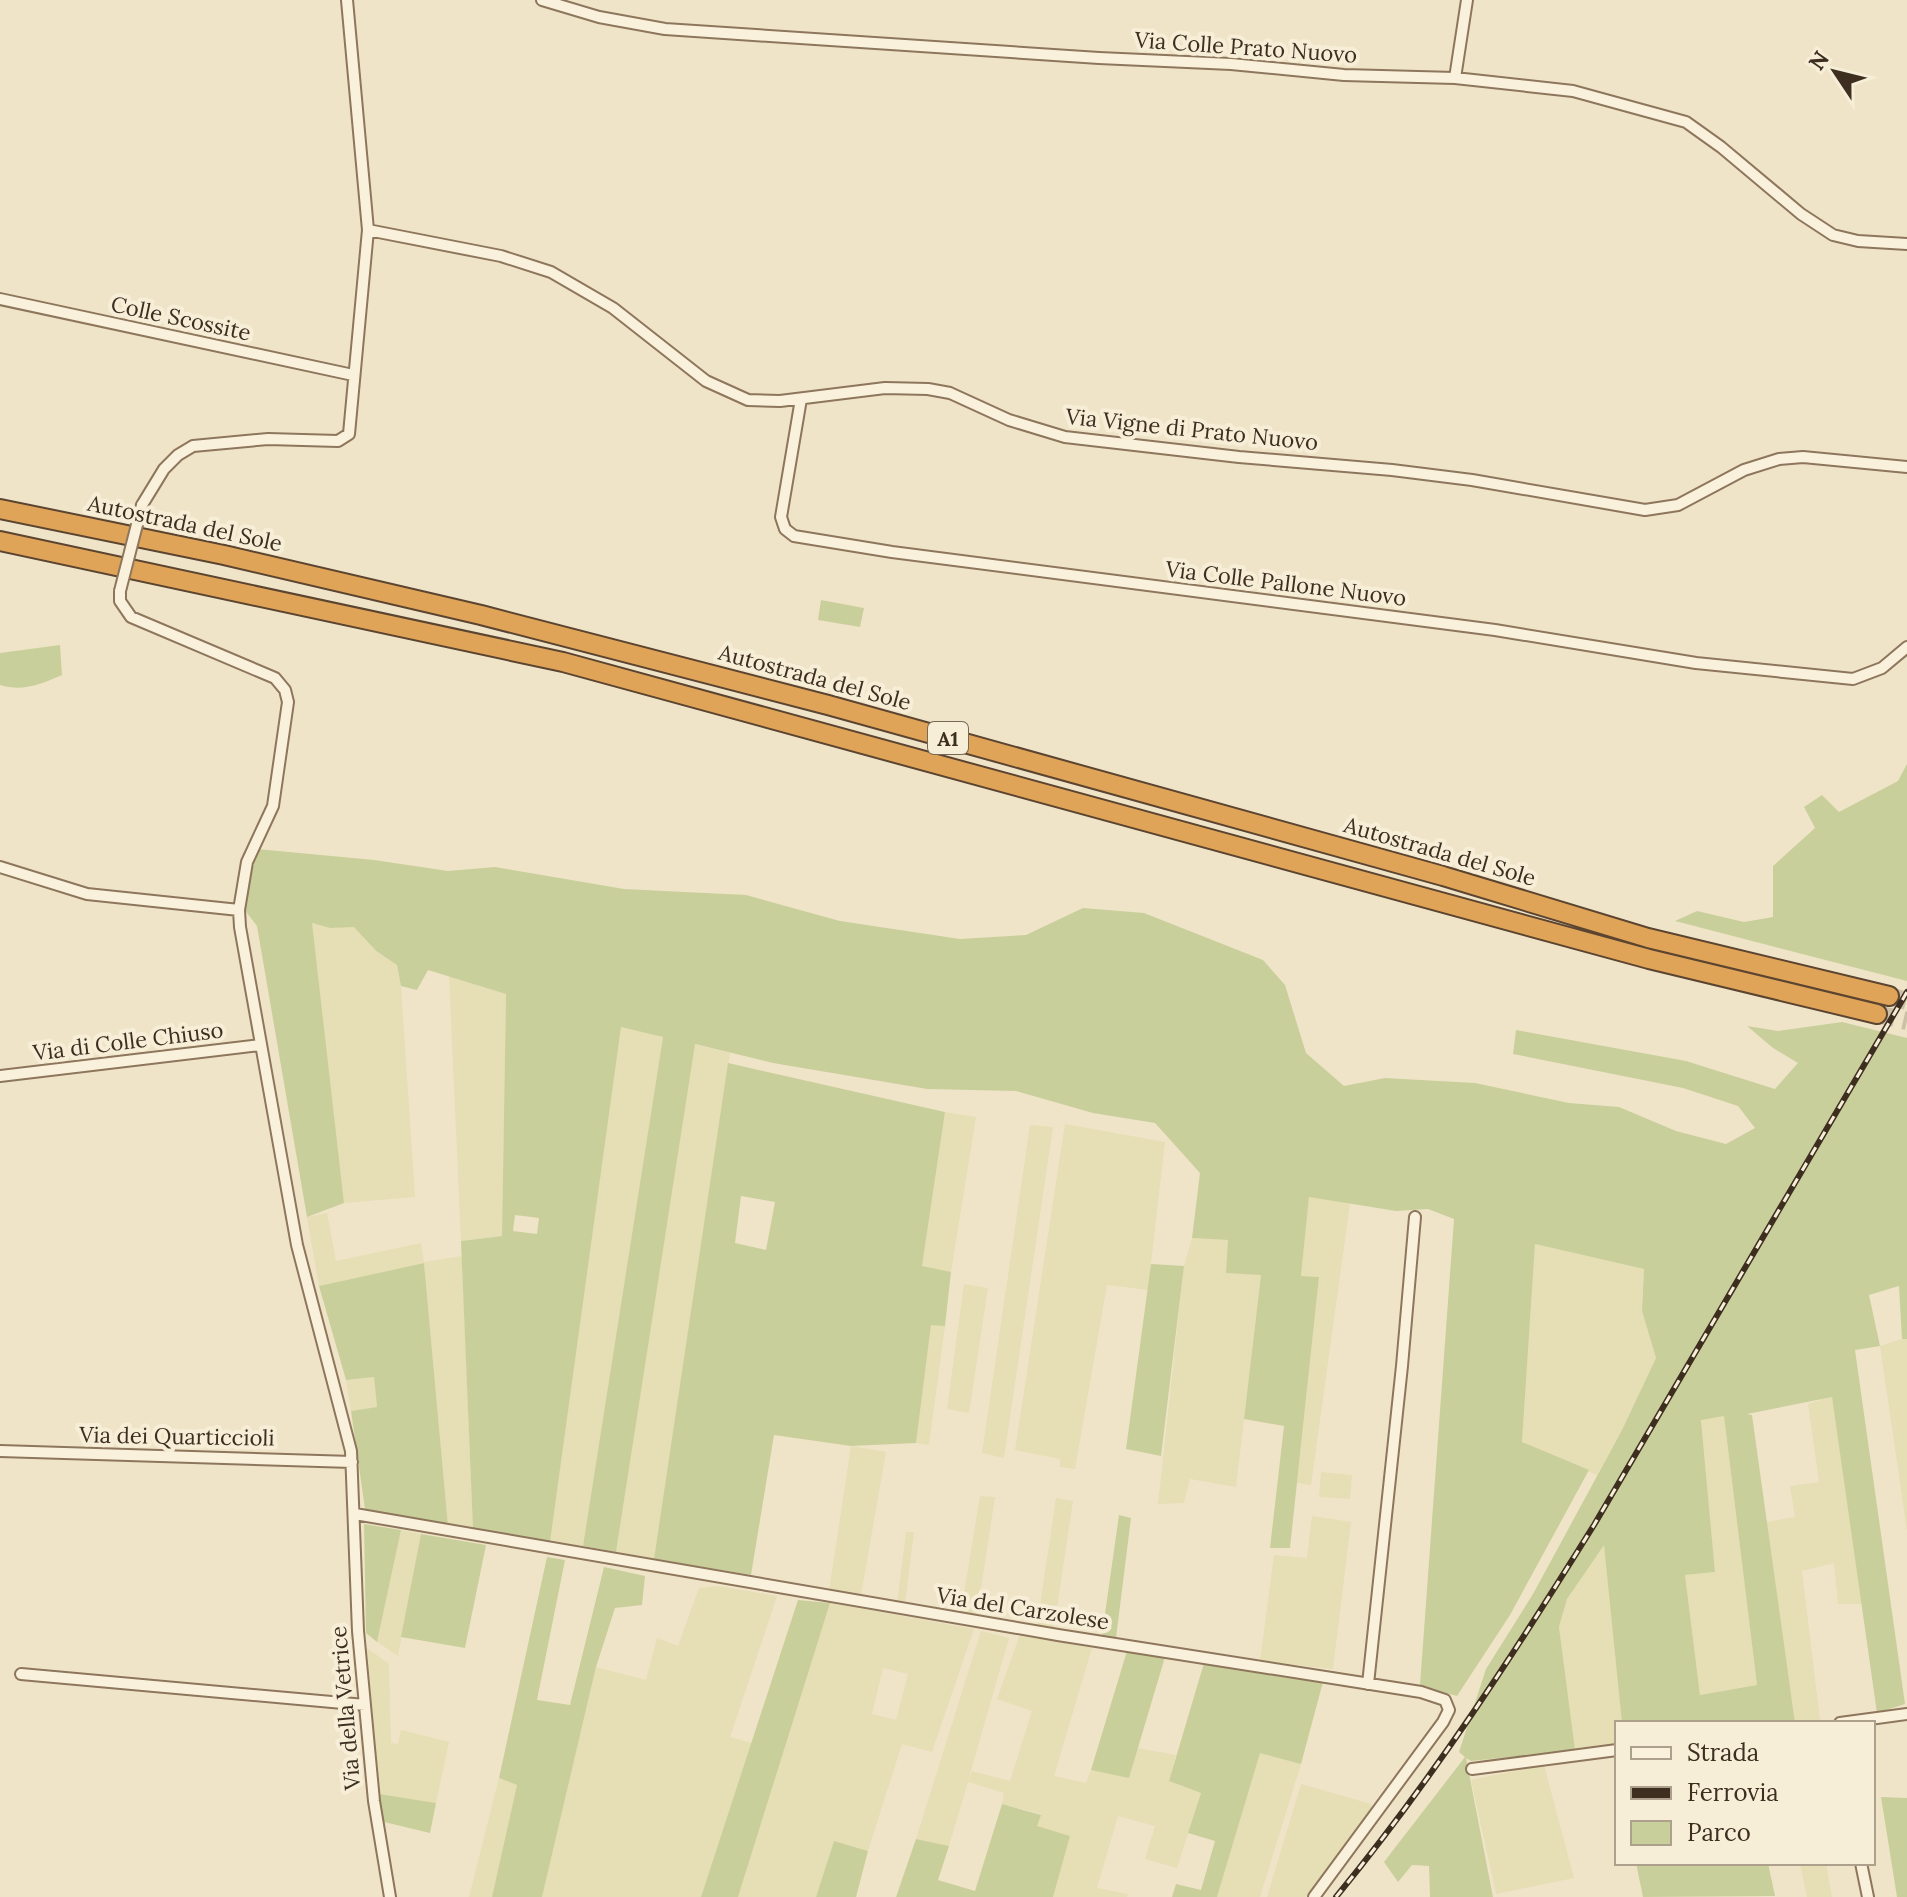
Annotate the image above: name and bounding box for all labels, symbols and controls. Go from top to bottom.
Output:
street label: Via Colle Prato Nuovo [1133,25,1358,69]
north arrow [1795,32,1875,112]
text: N [1802,46,1835,76]
street label: Colle Scossite [109,290,254,346]
street label: Via Vigne di Prato Nuovo [1063,402,1320,456]
street label: Autostrada del Sole [84,489,285,557]
street label: Via Colle Pallone Nuovo [1163,554,1408,612]
street label: Autostrada del Sole [715,638,914,716]
road number: A1 [928,722,968,754]
street label: Autostrada del Sole [1340,810,1539,892]
street label: Via di Colle Chiuso [30,1015,225,1067]
street label: Via dei Quarticcioli [78,1420,275,1452]
street label: Via del Carzolese [934,1580,1111,1635]
street label: Via della Vetrice [324,1625,366,1792]
legend [1615,1721,1875,1865]
text: Strada [1687,1737,1759,1768]
text: Ferrovia [1687,1777,1779,1808]
text: Parco [1687,1817,1751,1848]

